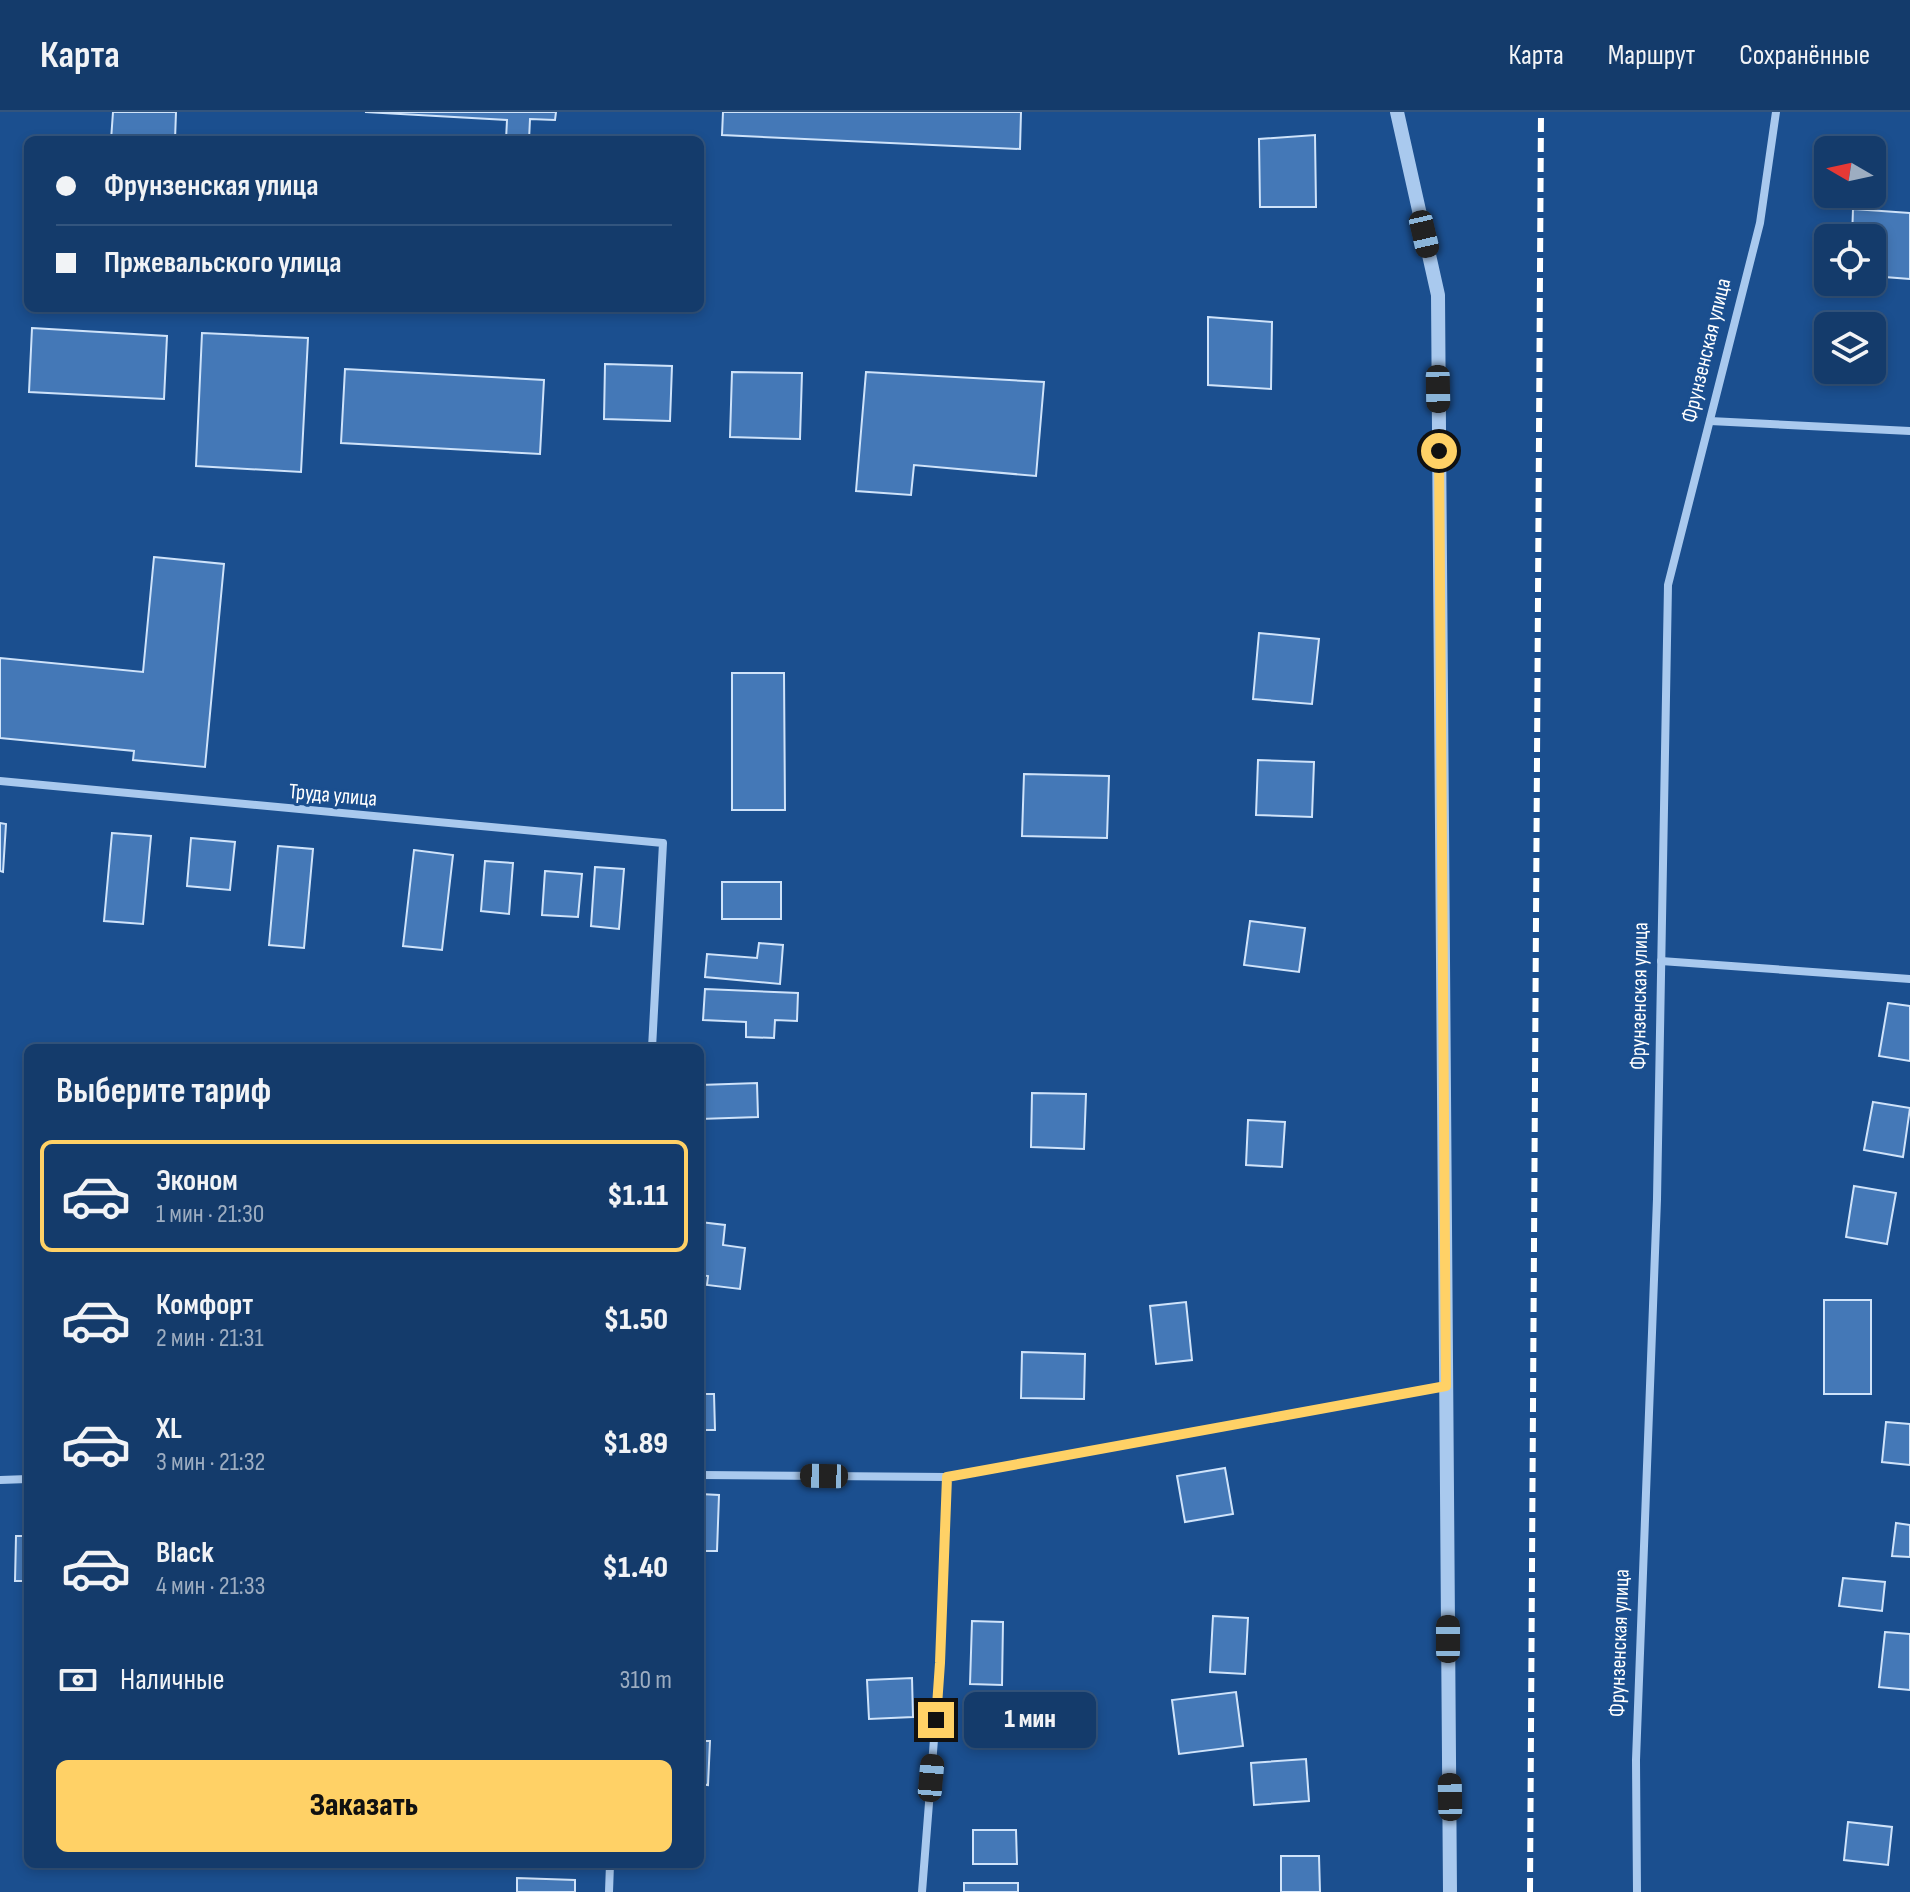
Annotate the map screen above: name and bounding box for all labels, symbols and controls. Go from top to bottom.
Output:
text: Карта [40,33,120,78]
text: Карта [1509,39,1564,72]
text: Маршрут [1608,39,1695,72]
text: Сохранённые [1739,39,1870,72]
north arrow [1814,136,1886,208]
map controls [1814,136,1886,384]
text: Фрунзенская улица [104,168,318,204]
car [1407,208,1441,260]
button: locate [1814,224,1886,296]
text: Пржевальского улица [104,245,342,281]
street label: Фрунзенская улица [1675,275,1737,425]
button: layers [1814,312,1886,384]
car [1426,365,1450,413]
route start [1421,433,1457,469]
street label: Труда улица [288,778,378,813]
street label: Фрунзенская улица [1625,922,1654,1070]
text: Выберите тариф [56,1070,271,1113]
icon: car [60,1160,132,1232]
text: Эконом [156,1163,238,1199]
text: $1.11 [607,1178,668,1214]
text: 1 мин · 21:30 [156,1199,264,1230]
icon: car [60,1284,132,1356]
text: Комфорт [156,1287,253,1323]
text: $1.50 [604,1302,668,1338]
text: 2 мин · 21:31 [156,1323,264,1354]
icon: car [60,1408,132,1480]
text: XL [156,1411,182,1447]
text: $1.89 [603,1426,668,1462]
text: 3 мин · 21:32 [156,1447,265,1478]
car [800,1464,848,1488]
icon: car [60,1532,132,1604]
text: Black [156,1535,214,1571]
text: $1.40 [603,1550,668,1586]
street label: Фрунзенская улица [1603,1569,1636,1717]
text: 4 мин · 21:33 [156,1571,266,1602]
car [1436,1615,1460,1663]
icon: cash [56,1658,100,1702]
text: Наличные [120,1662,225,1698]
text: 310 m [620,1665,672,1696]
callout: 1 мин [964,1692,1096,1748]
route end [918,1702,954,1738]
text: 1 мин [1004,1704,1056,1735]
car [917,1753,945,1803]
button: Заказать [56,1760,672,1852]
car [1438,1773,1462,1821]

